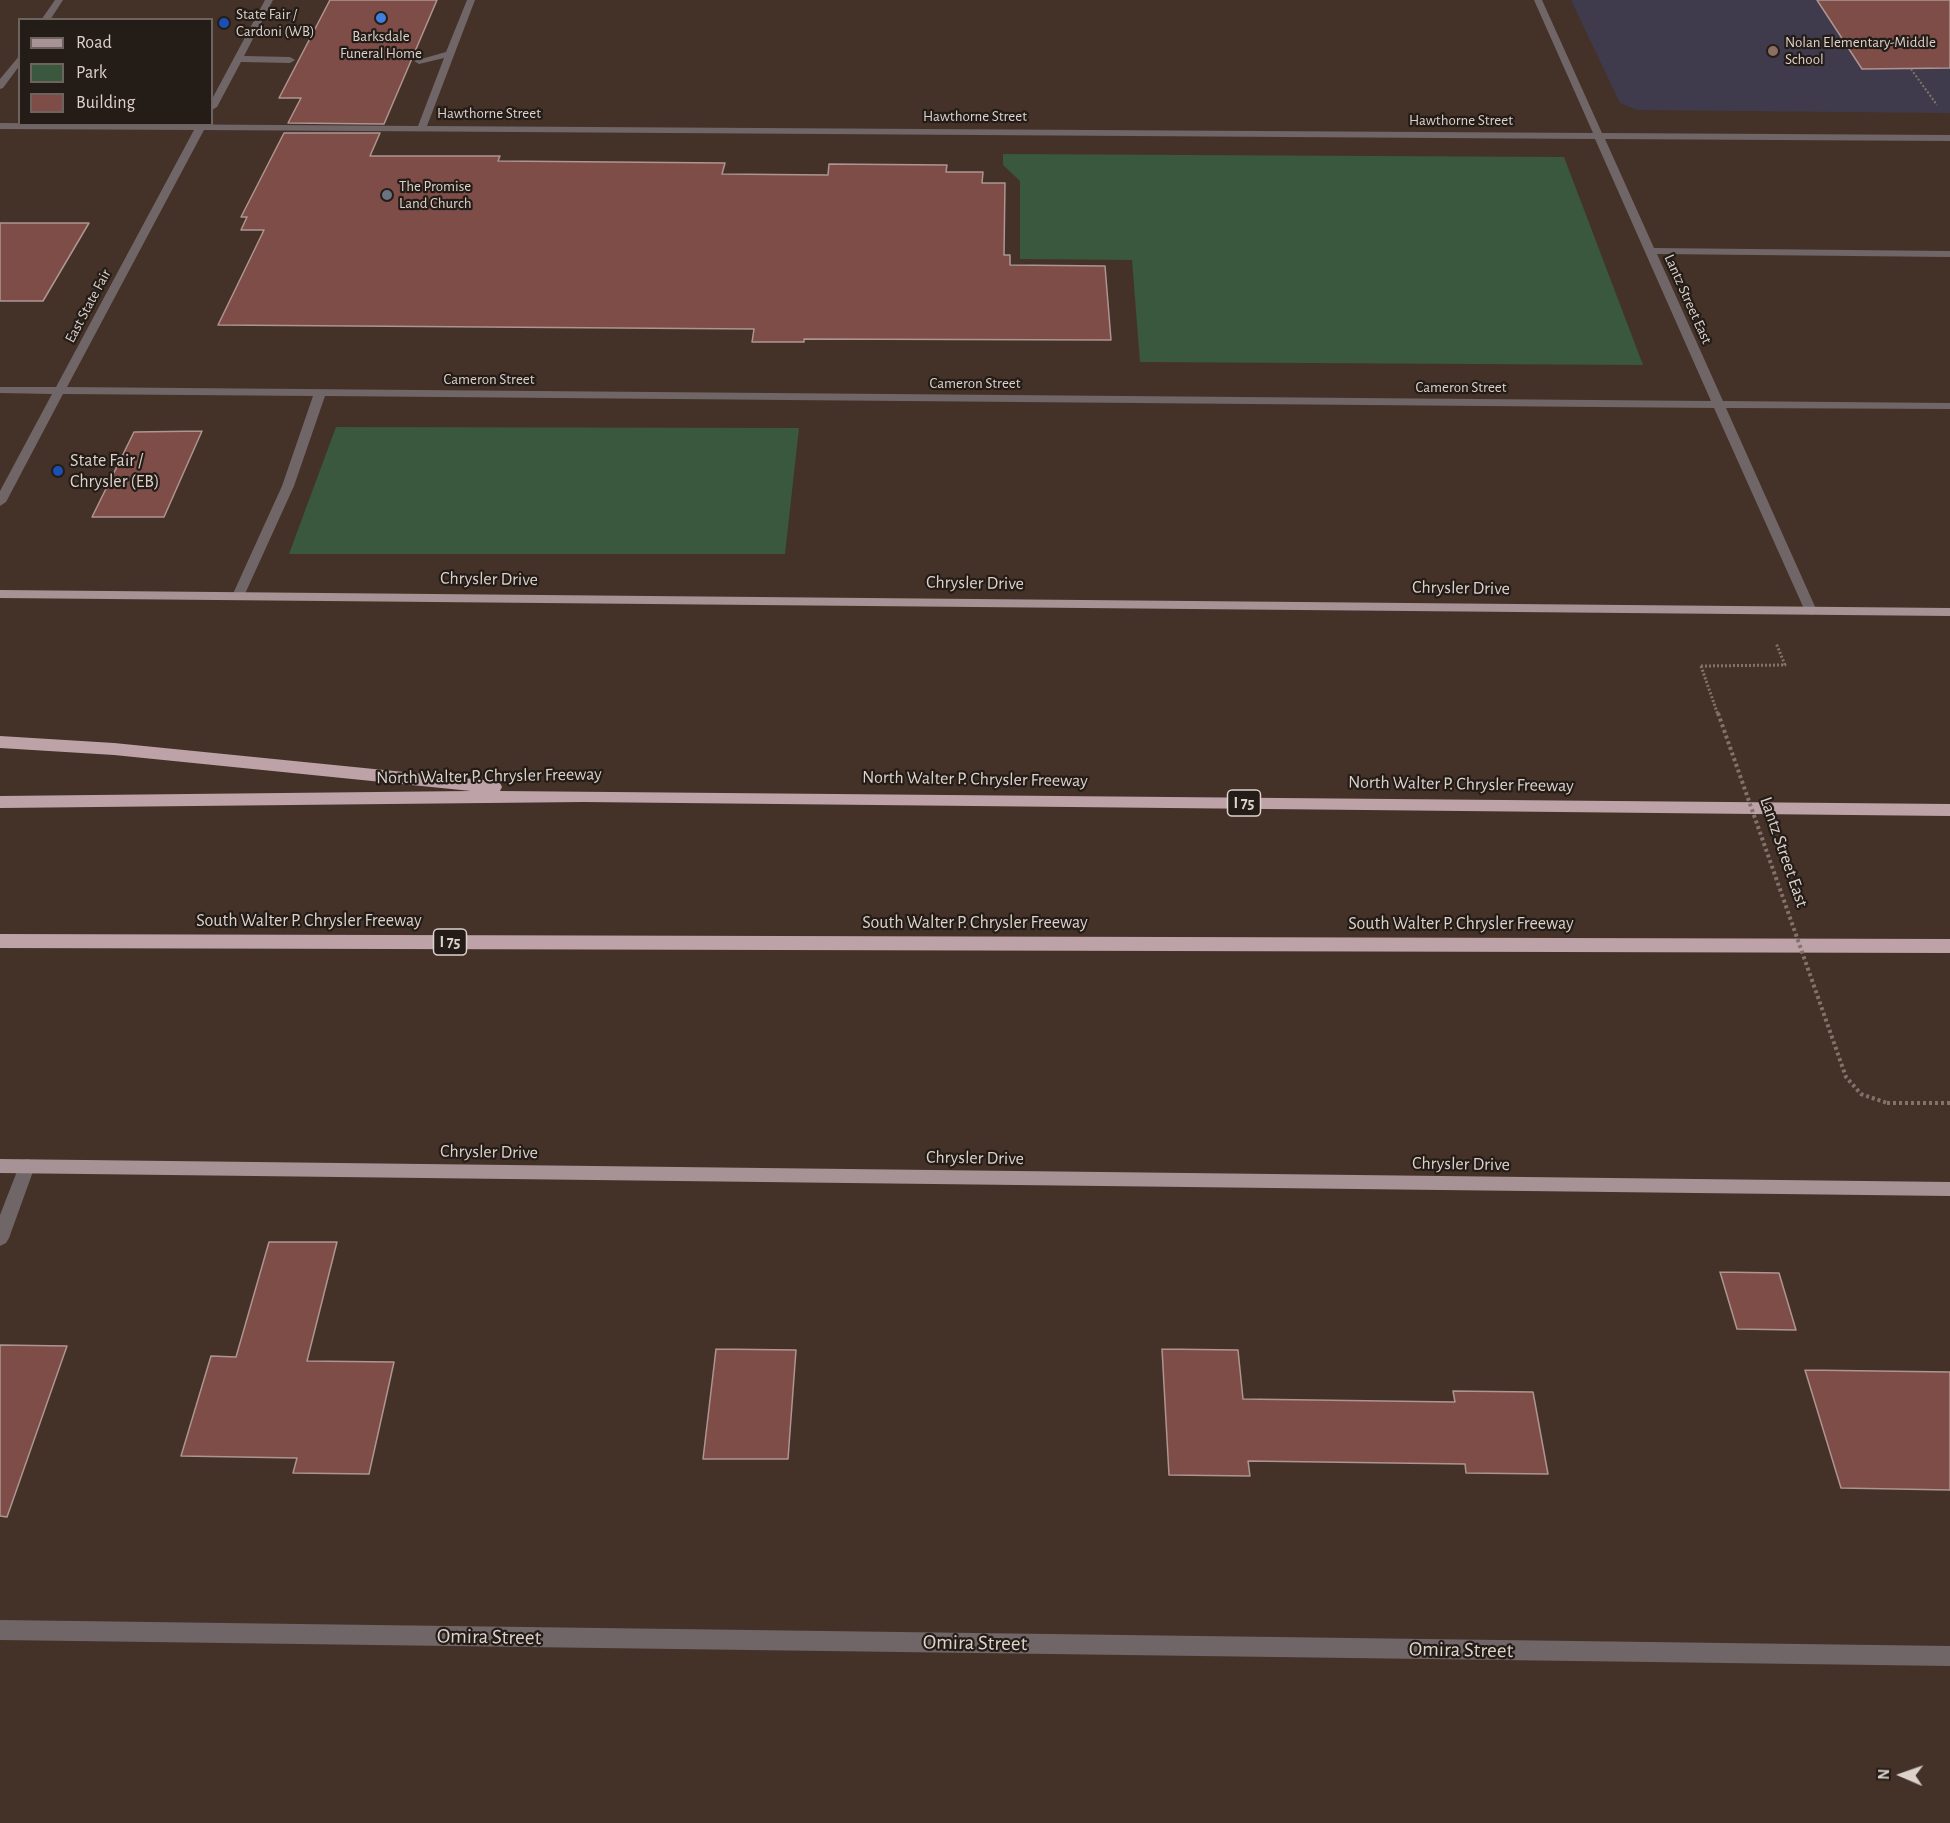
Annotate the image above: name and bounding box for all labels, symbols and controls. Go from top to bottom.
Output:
place label: State Fair / Cardoni (WB) [236,5,315,40]
marker: Barksdale Funeral Home [374,11,388,25]
marker: State Fair / Cardoni (WB) [217,16,231,30]
legend [18,18,213,126]
place label: Barksdale Funeral Home [340,27,422,62]
place label: Nolan Elementary-Middle School [1785,33,1936,68]
text: Road [76,34,112,52]
marker: Nolan Elementary-Middle School [1766,44,1780,58]
text: Park [76,64,107,82]
text: Building [76,94,135,112]
street label: Hawthorne Street [437,104,541,122]
street label: Hawthorne Street [923,107,1027,125]
street label: Hawthorne Street [1409,111,1513,129]
place label: The Promise Land Church [399,177,472,212]
marker: The Promise Land Church [380,188,394,202]
street label: Lantz Street East [1660,251,1716,347]
street label: East State Fair [61,266,115,346]
street label: Cameron Street [443,370,535,388]
street label: Cameron Street [929,374,1021,392]
street label: Cameron Street [1415,378,1507,396]
place label: State Fair / Chrysler (EB) [70,450,159,492]
marker: State Fair / Chrysler (EB) [51,464,65,478]
street label: Chrysler Drive [440,567,538,591]
street label: Chrysler Drive [926,571,1024,595]
street label: Chrysler Drive [1412,576,1510,600]
street label: North Walter P. Chrysler Freeway [376,763,602,789]
street label: North Walter P. Chrysler Freeway [862,766,1088,792]
street label: North Walter P. Chrysler Freeway [1348,771,1574,797]
road number: I 75 [1228,790,1260,816]
street label: Lantz Street East [1755,794,1813,910]
street label: South Walter P. Chrysler Freeway [196,910,422,932]
street label: South Walter P. Chrysler Freeway [862,912,1088,934]
street label: South Walter P. Chrysler Freeway [1348,913,1574,935]
road number: I 75 [434,929,466,955]
street label: Chrysler Drive [440,1140,538,1164]
street label: Chrysler Drive [926,1146,1024,1170]
street label: Chrysler Drive [1412,1152,1510,1176]
street label: Omira Street [437,1623,541,1651]
street label: Omira Street [923,1629,1027,1657]
street label: Omira Street [1409,1636,1513,1664]
north arrow [1872,1745,1932,1805]
text: N [1876,1769,1892,1780]

